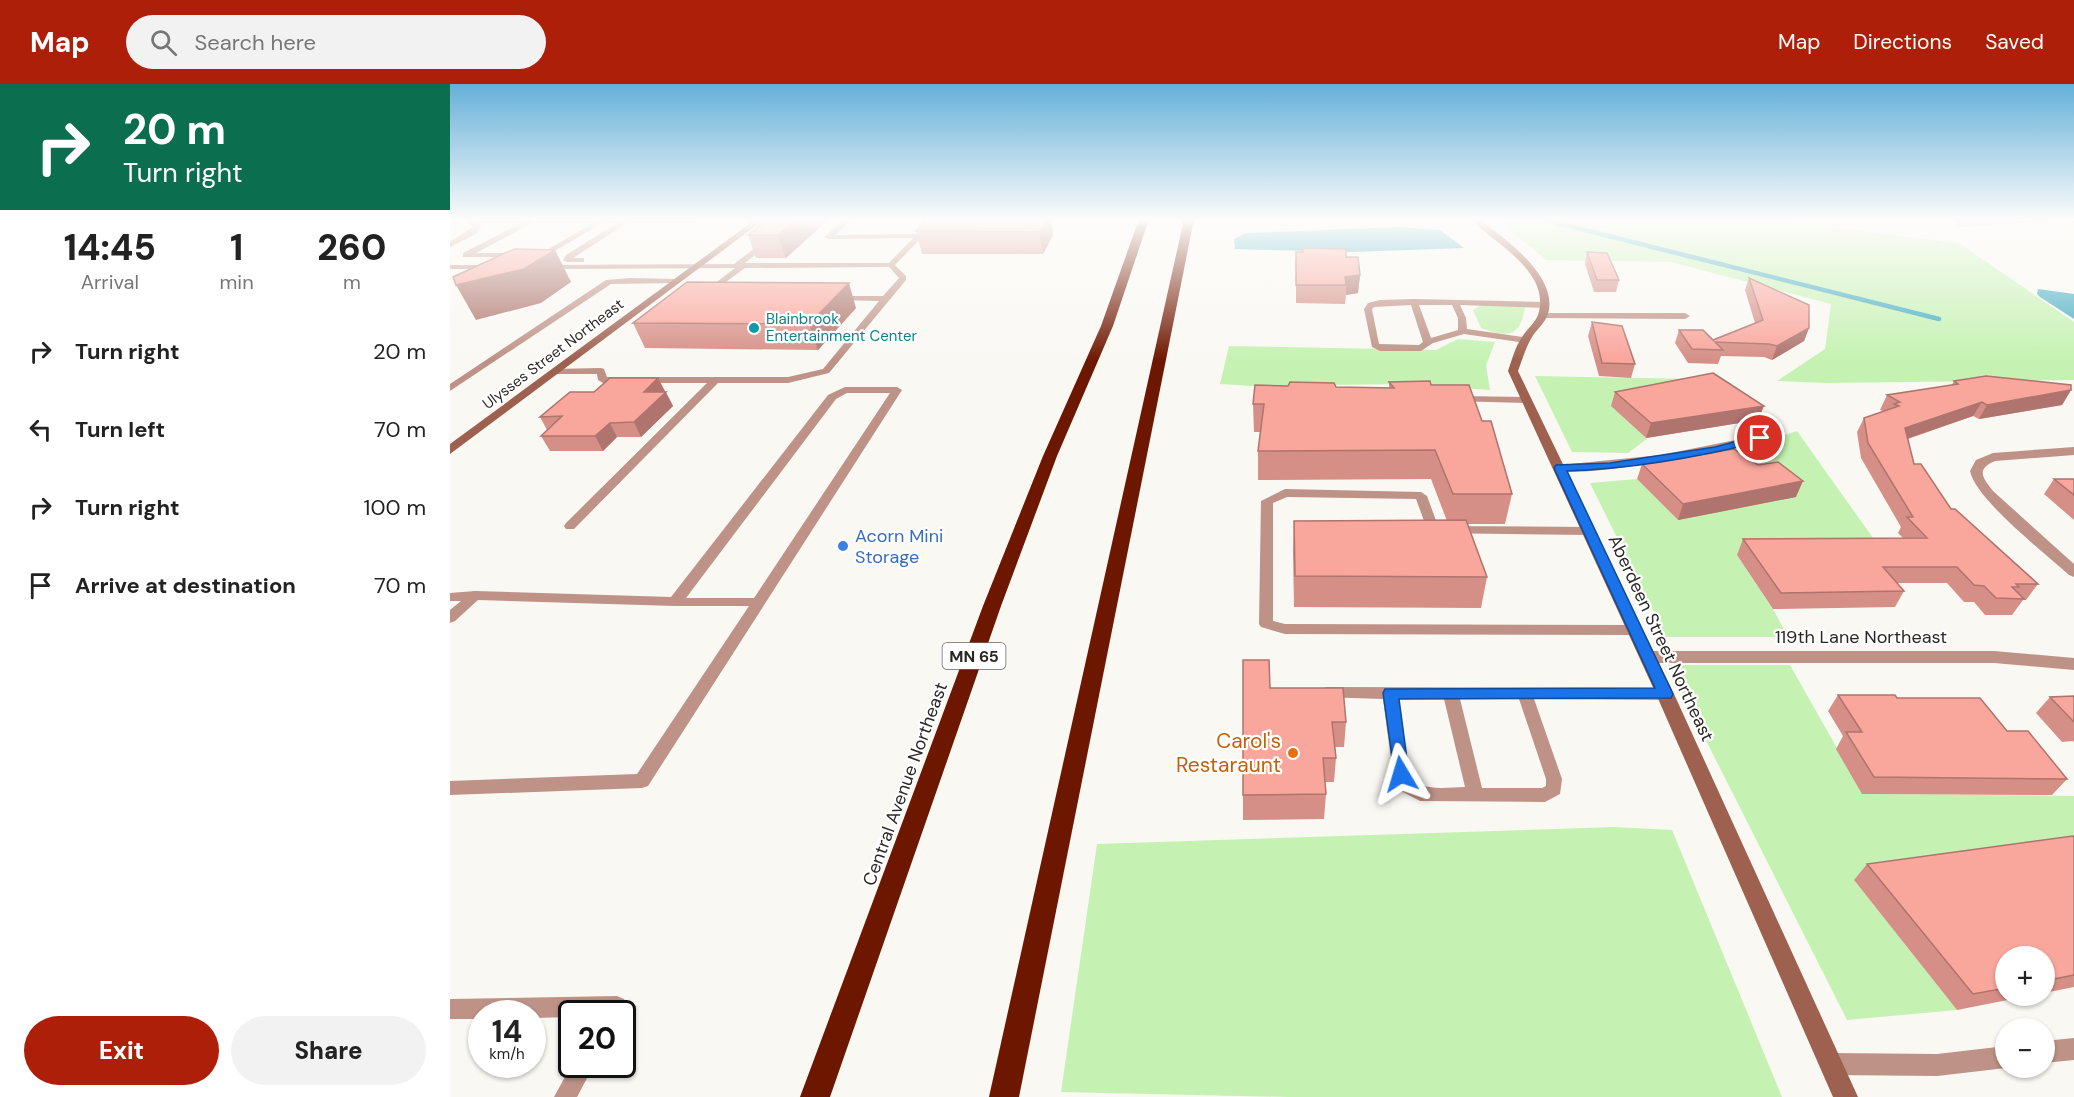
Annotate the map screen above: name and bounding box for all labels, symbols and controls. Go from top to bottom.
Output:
search box [126,15,546,69]
text: Map [30,24,90,61]
icon: search [147,26,180,59]
text: Search here [195,28,316,57]
text: Map [1778,28,1820,56]
text: Directions [1853,28,1952,56]
text: Saved [1985,28,2044,56]
text: 20 m [123,102,226,157]
icon: right [24,108,102,186]
text: Turn right [123,155,243,190]
text: 14:45 [64,224,156,271]
text: 1 [230,224,243,271]
text: 260 [317,224,386,271]
text: Arrival [81,269,139,295]
text: min [220,269,254,295]
text: m [343,269,361,295]
street label: Ulysses Street Northeast [478,294,628,414]
place label: Blainbrook Entertainment Center [766,309,918,346]
marker: Blainbrook Entertainment Center [747,321,761,335]
icon: right [24,335,57,368]
text: Turn right [75,337,180,366]
text: 20 m [373,337,426,366]
pin [1734,412,1785,463]
icon: left [24,413,57,446]
text: Turn left [75,415,165,444]
text: 70 m [374,415,426,444]
icon: arrive [1743,421,1776,454]
icon: right [24,491,57,524]
text: Turn right [75,493,180,522]
text: 100 m [364,493,426,522]
place label: Acorn Mini Storage [855,524,943,569]
street label: Aberdeen Street Northeast [1603,531,1719,745]
marker: Acorn Mini Storage [836,539,850,553]
icon: arrive [24,569,57,602]
text: Arrive at destination [75,571,296,600]
text: 70 m [374,571,426,600]
street label: 119th Lane Northeast [1775,625,1947,649]
road number: MN 65 [942,643,1006,669]
street label: Central Avenue Northeast [857,679,953,889]
place label: Carol's Restaraunt [1176,727,1281,779]
position arrow [1369,742,1433,806]
marker: Carol's Restaraunt [1286,746,1300,760]
map controls [1995,946,2055,1078]
button: + [1995,946,2055,1006]
speed limit sign: 20 [558,1000,636,1078]
text: 14 [492,1012,522,1051]
button: Exit [24,1016,219,1085]
button: Share [231,1016,426,1085]
button: − [1995,1018,2055,1078]
text: km/h [489,1044,525,1064]

